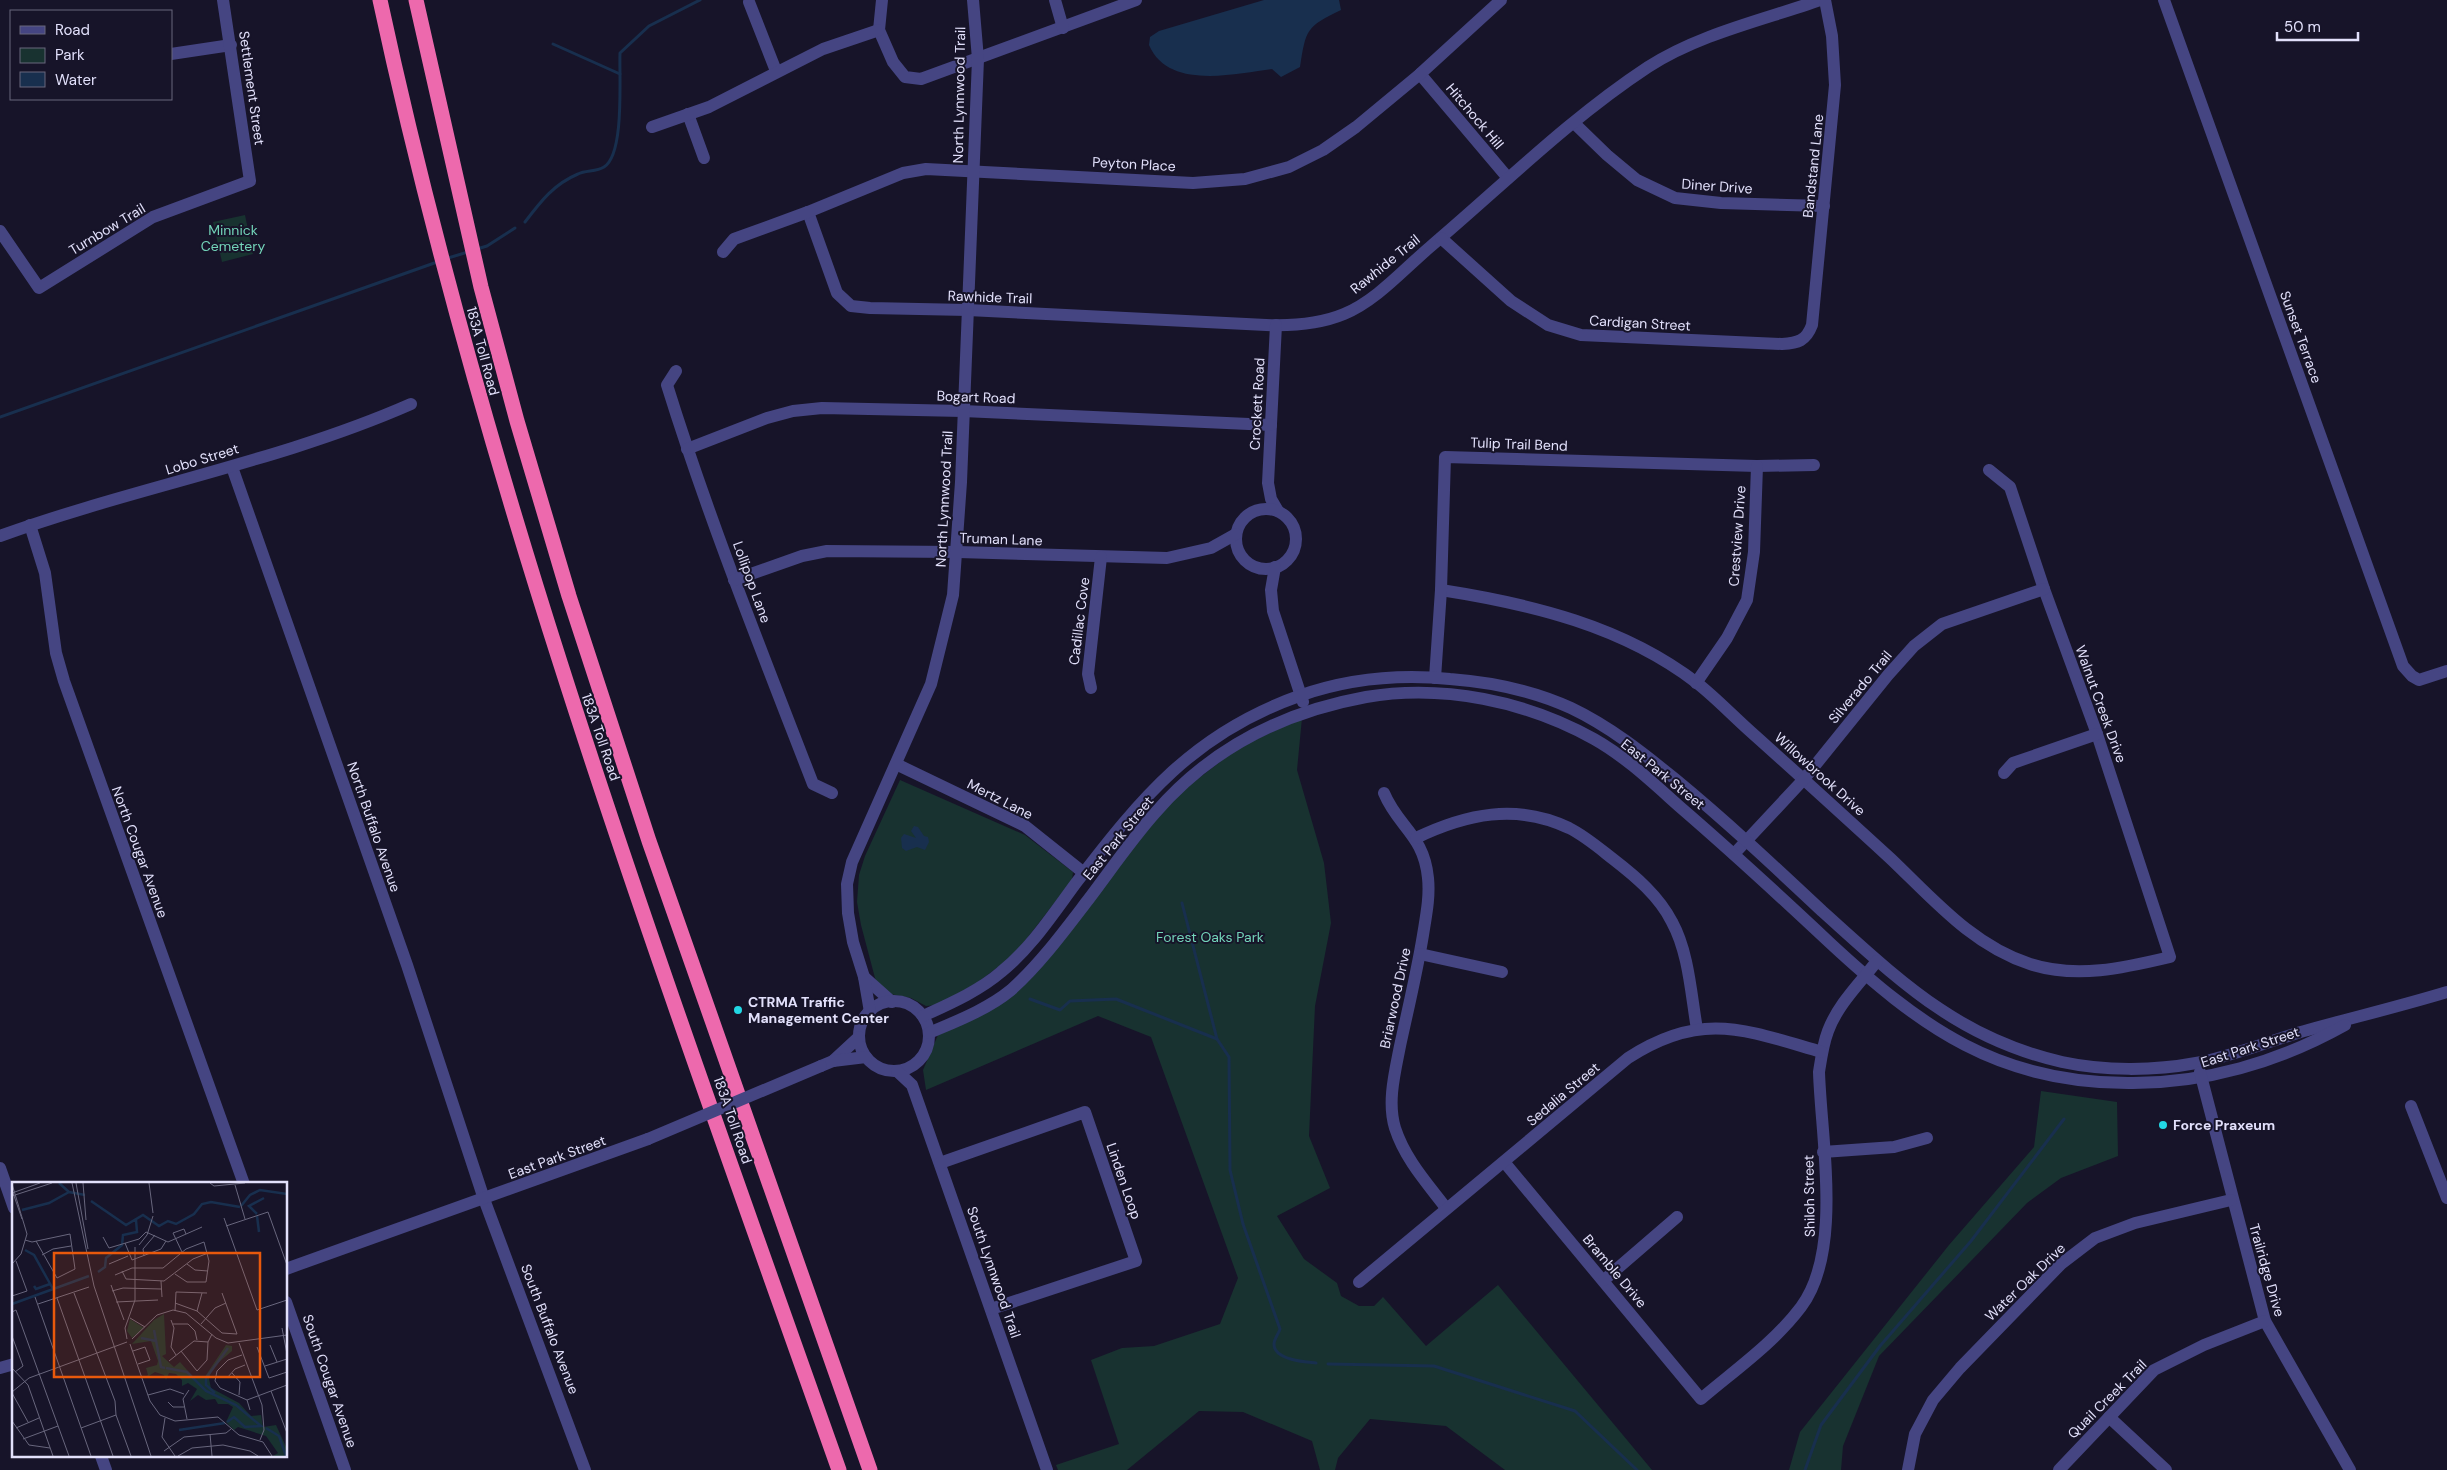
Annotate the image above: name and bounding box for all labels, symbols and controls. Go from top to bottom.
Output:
legend [10,10,172,100]
scale bar [2277,10,2358,42]
text: 50 m [2284,17,2321,37]
text: Road [55,20,90,40]
street label: North Lynnwood Trail [949,27,969,163]
street label: Settlement Street [235,30,269,146]
text: Park [55,45,85,65]
text: Water [55,70,97,90]
street label: Hitchock Hill [1442,79,1508,153]
street label: Bandstand Lane [1799,113,1827,219]
street label: Peyton Place [1092,153,1176,175]
street label: Diner Drive [1681,175,1753,197]
street label: Turnbow Trail [66,199,148,259]
park label: Minnick Cemetery [201,221,265,255]
street label: Rawhide Trail [1347,230,1423,298]
street label: Rawhide Trail [947,287,1033,307]
street label: Sunset Terrace [2276,289,2326,386]
street label: 183A Toll Road [463,305,503,397]
street label: Cardigan Street [1589,311,1691,335]
street label: Crockett Road [1246,357,1268,451]
street label: Bogart Road [936,387,1016,407]
street label: North Lynnwood Trail [931,430,957,568]
street label: Tulip Trail Bend [1470,433,1568,455]
street label: Lobo Street [163,439,241,479]
street label: Crestview Drive [1724,485,1750,587]
street label: Truman Lane [959,529,1043,549]
street label: Lollipop Lane [729,539,775,625]
street label: Cadillac Cove [1065,576,1093,666]
street label: Walnut Creek Drive [2071,643,2131,765]
street label: Silverado Trail [1824,647,1896,727]
street label: 183A Toll Road [578,691,624,783]
street label: Willowbrook Drive [1771,728,1869,820]
street label: East Park Street [1618,735,1708,813]
street label: North Buffalo Avenue [343,760,405,894]
street label: Mertz Lane [964,775,1036,823]
street label: North Cougar Avenue [108,784,172,920]
street label: East Park Street [1079,793,1157,883]
park label: Forest Oaks Park [1156,928,1264,946]
street label: Briarwood Drive [1376,946,1414,1050]
place label: CTRMA Traffic Management Center [748,993,889,1027]
marker: CTRMA Traffic Management Center [732,1004,744,1016]
street label: East Park Street [2198,1023,2302,1071]
street label: Sedalia Street [1523,1058,1603,1130]
street label: 183A Toll Road [710,1074,756,1166]
place label: Force Praxeum [2173,1116,2275,1134]
marker: Force Praxeum [2157,1119,2169,1131]
street label: East Park Street [506,1131,608,1183]
street label: Linden Loop [1103,1140,1146,1222]
street label: Shiloh Street [1799,1155,1819,1237]
inset map [12,1182,288,1458]
street label: South Lynnwood Trail [963,1204,1025,1340]
street label: Trailridge Drive [2245,1221,2289,1319]
street label: Bramble Drive [1579,1231,1651,1311]
street label: Water Oak Drive [1981,1239,2069,1325]
street label: South Buffalo Avenue [517,1261,583,1397]
street label: South Cougar Avenue [299,1312,361,1450]
street label: Quail Creek Trail [2064,1356,2150,1442]

